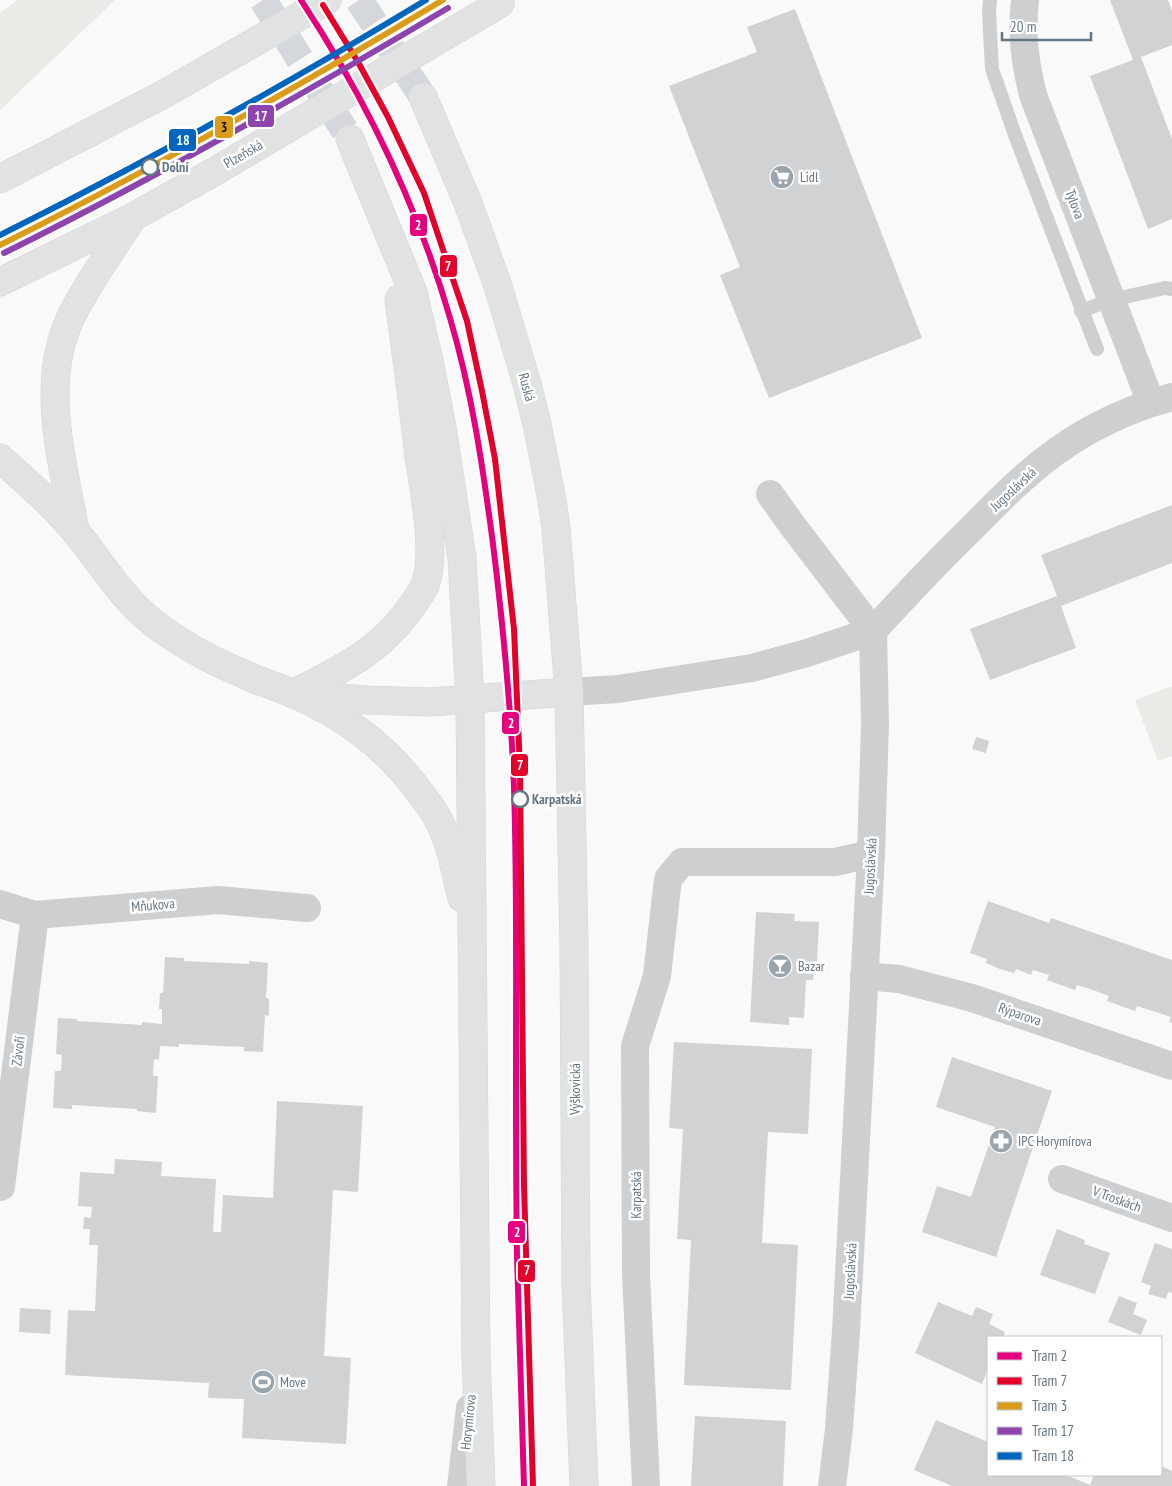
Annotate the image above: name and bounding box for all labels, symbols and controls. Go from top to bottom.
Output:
scale bar [1002,10,1091,42]
text: 20 m [1010,17,1036,36]
line badge: 17 [247,104,275,128]
text: 17 [254,107,268,125]
line badge: 3 [214,115,234,139]
text: 3 [221,118,227,136]
line badge: 18 [168,128,197,152]
text: 18 [176,131,190,149]
street label: Plzeňská [220,136,266,172]
marker: Dolní [141,158,159,176]
place label: Dolní [162,158,189,176]
supermarket icon: Lidl [769,164,795,190]
place label: Lidl [800,168,819,186]
street label: Tylova [1061,187,1089,221]
line badge: 2 [409,213,428,237]
text: 2 [415,216,421,234]
line badge: 7 [439,254,458,278]
text: 7 [445,257,452,275]
street label: Ruská [515,371,539,403]
street label: Jugoslávská [986,463,1040,515]
line badge: 2 [501,711,520,735]
text: 2 [508,714,514,732]
line badge: 7 [510,753,529,777]
text: 7 [517,756,524,774]
marker: Karpatská [511,790,529,808]
place label: Karpatská [532,790,582,808]
street label: Jugoslávská [859,837,880,896]
street label: Mňukova [131,894,175,916]
bar icon: Bazar [767,953,793,979]
place label: Bazar [798,957,825,975]
street label: Rýparova [996,998,1044,1030]
street label: Závoří [7,1035,29,1067]
street label: Výškovická [566,1063,584,1116]
pharmacy icon: IPC Horymírova [988,1128,1014,1154]
place label: IPC Horymírova [1018,1132,1092,1150]
street label: Karpatská [627,1171,645,1219]
street label: V Troskách [1089,1182,1144,1216]
line badge: 2 [507,1220,526,1244]
text: 2 [514,1223,520,1241]
street label: Jugoslávská [839,1242,860,1301]
line badge: 7 [517,1259,536,1283]
text: 7 [524,1261,531,1279]
legend [987,1336,1162,1476]
text: Tram 2 [1032,1346,1067,1365]
sports icon: Move [250,1369,276,1395]
text: Tram 7 [1032,1371,1067,1390]
place label: Move [280,1373,306,1391]
street label: Horymírova [456,1393,480,1451]
text: Tram 3 [1032,1396,1067,1415]
text: Tram 17 [1032,1421,1074,1440]
text: Tram 18 [1032,1446,1074,1465]

